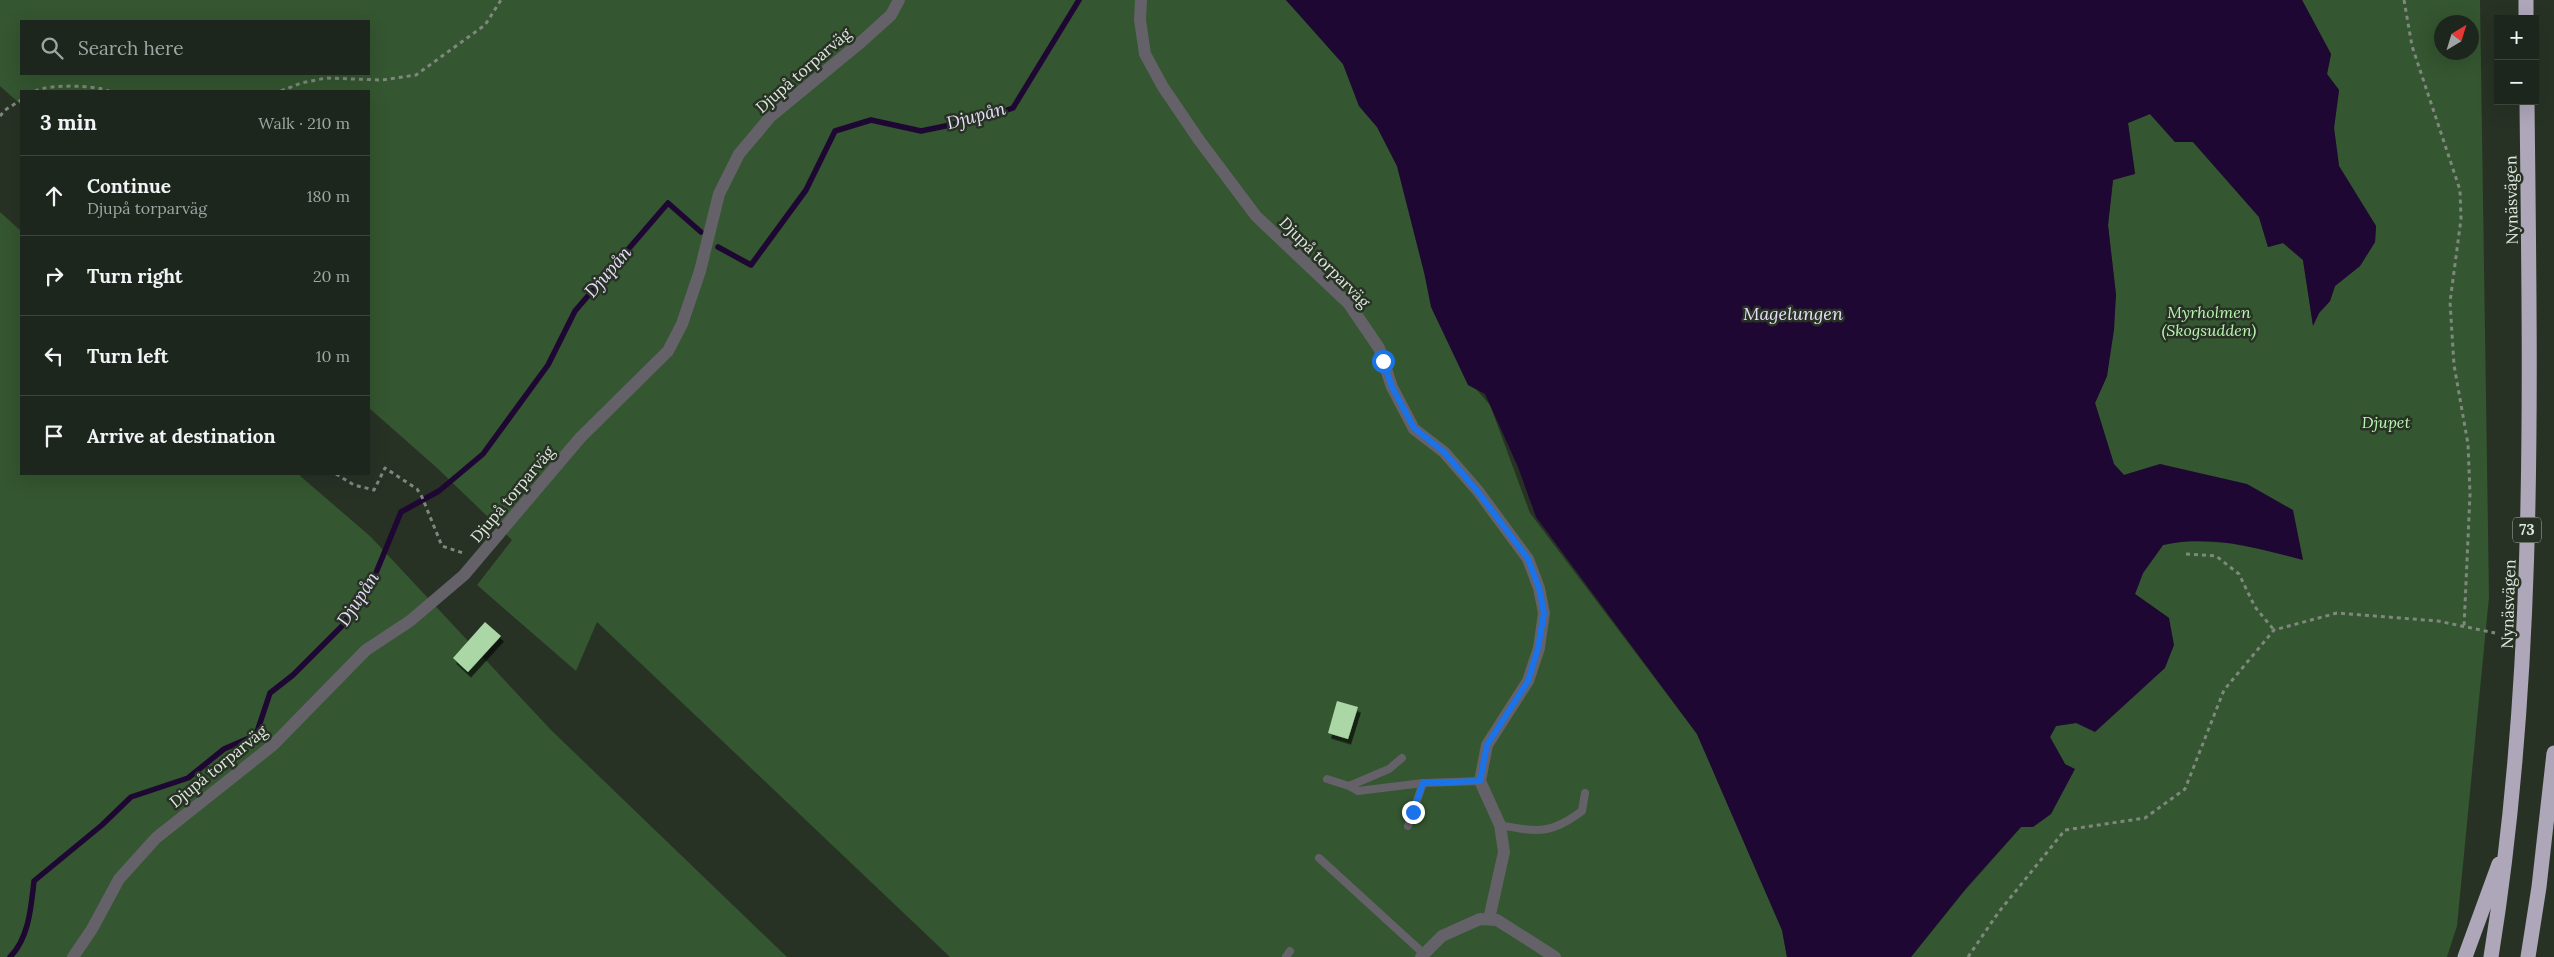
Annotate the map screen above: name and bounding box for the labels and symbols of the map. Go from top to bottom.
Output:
north arrow [2434,15,2479,60]
street label: Djupå torparväg [751,22,856,117]
water label: Djupån [944,97,1008,134]
street label: Nynäsvägen [2500,155,2522,245]
street label: Djupå torparväg [1275,212,1375,312]
water label: Djupån [579,241,636,302]
water label: Magelungen [1743,302,1843,325]
park label: Myrholmen (Skogsudden) [2162,302,2257,341]
route start [1372,350,1395,373]
park label: Djupet [2362,412,2410,432]
street label: Djupå torparväg [466,441,559,546]
road number: 73 [2513,518,2541,542]
street label: Nynäsvägen [2496,559,2520,649]
water label: Djupån [332,567,384,630]
street label: Djupå torparväg [165,720,272,812]
route end [1402,801,1425,824]

